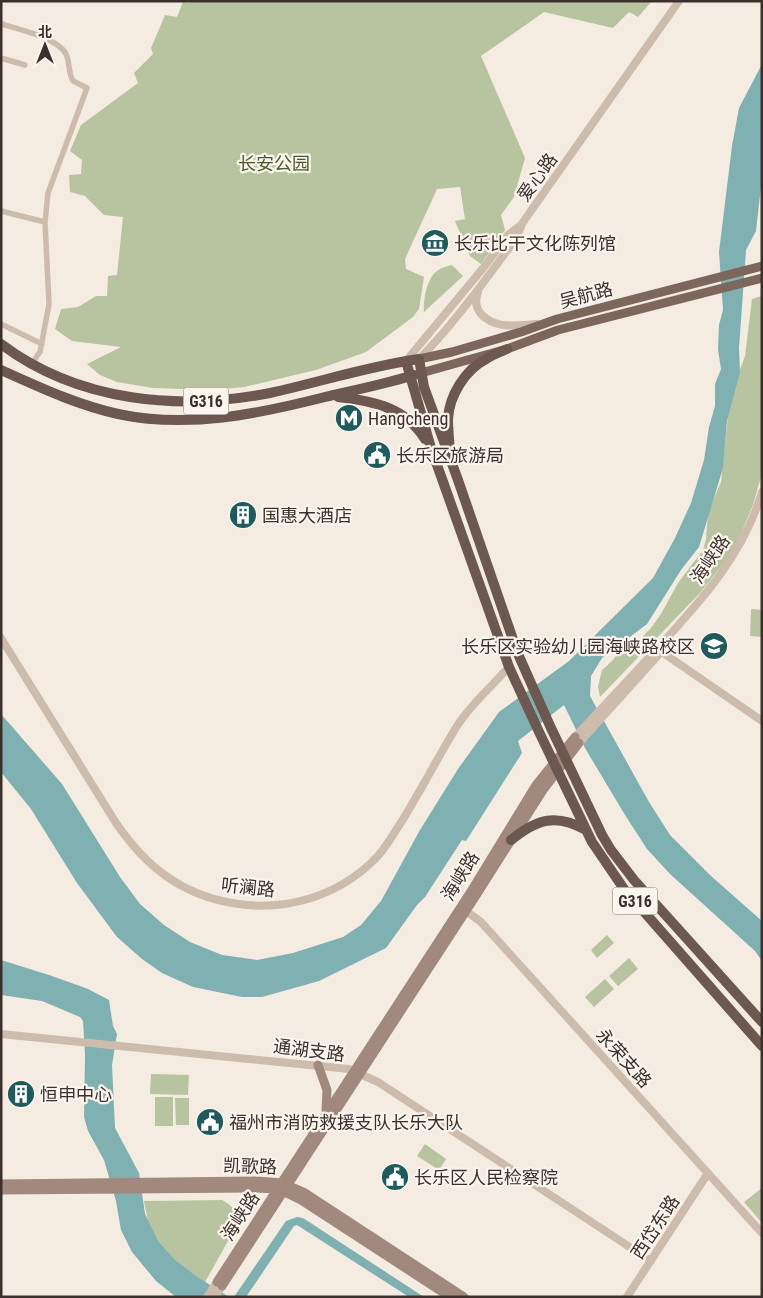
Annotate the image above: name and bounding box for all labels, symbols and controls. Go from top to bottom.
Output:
north arrow [20,20,70,70]
text: 北 [38,24,52,40]
street label: 爱心路 [513,149,561,205]
park label: 长安公园 [238,153,310,174]
museum icon: 长乐比干文化陈列馆 [420,228,450,258]
place label: 长乐比干文化陈列馆 [454,233,616,254]
street label: 吴航路 [557,278,615,312]
road number: G316 [184,388,228,414]
metro station icon: Hangcheng [334,403,364,433]
place label: Hangcheng [368,408,448,429]
public building icon: 长乐区旅游局 [362,440,392,470]
place label: 长乐区旅游局 [396,445,504,466]
building icon: 国惠大酒店 [228,500,258,530]
place label: 国惠大酒店 [262,505,352,526]
street label: 海峡路 [686,531,734,587]
school or university icon: 长乐区实验幼儿园海峡路校区 [699,631,729,661]
place label: 长乐区实验幼儿园海峡路校区 [461,636,695,657]
street label: 海峡路 [437,848,483,904]
street label: 听澜路 [220,874,276,900]
road number: G316 [612,888,658,914]
street label: 永荣支路 [592,1024,656,1092]
street label: 通湖支路 [272,1035,346,1065]
building icon: 恒申中心 [6,1079,36,1109]
place label: 恒申中心 [40,1084,112,1105]
public building icon: 福州市消防救援支队长乐大队 [195,1107,225,1137]
place label: 福州市消防救援支队长乐大队 [229,1112,463,1133]
street label: 凯歌路 [223,1155,277,1177]
public building icon: 长乐区人民检察院 [380,1162,410,1192]
place label: 长乐区人民检察院 [414,1167,558,1188]
street label: 海峡路 [216,1188,264,1244]
street label: 西岱东路 [627,1191,683,1263]

